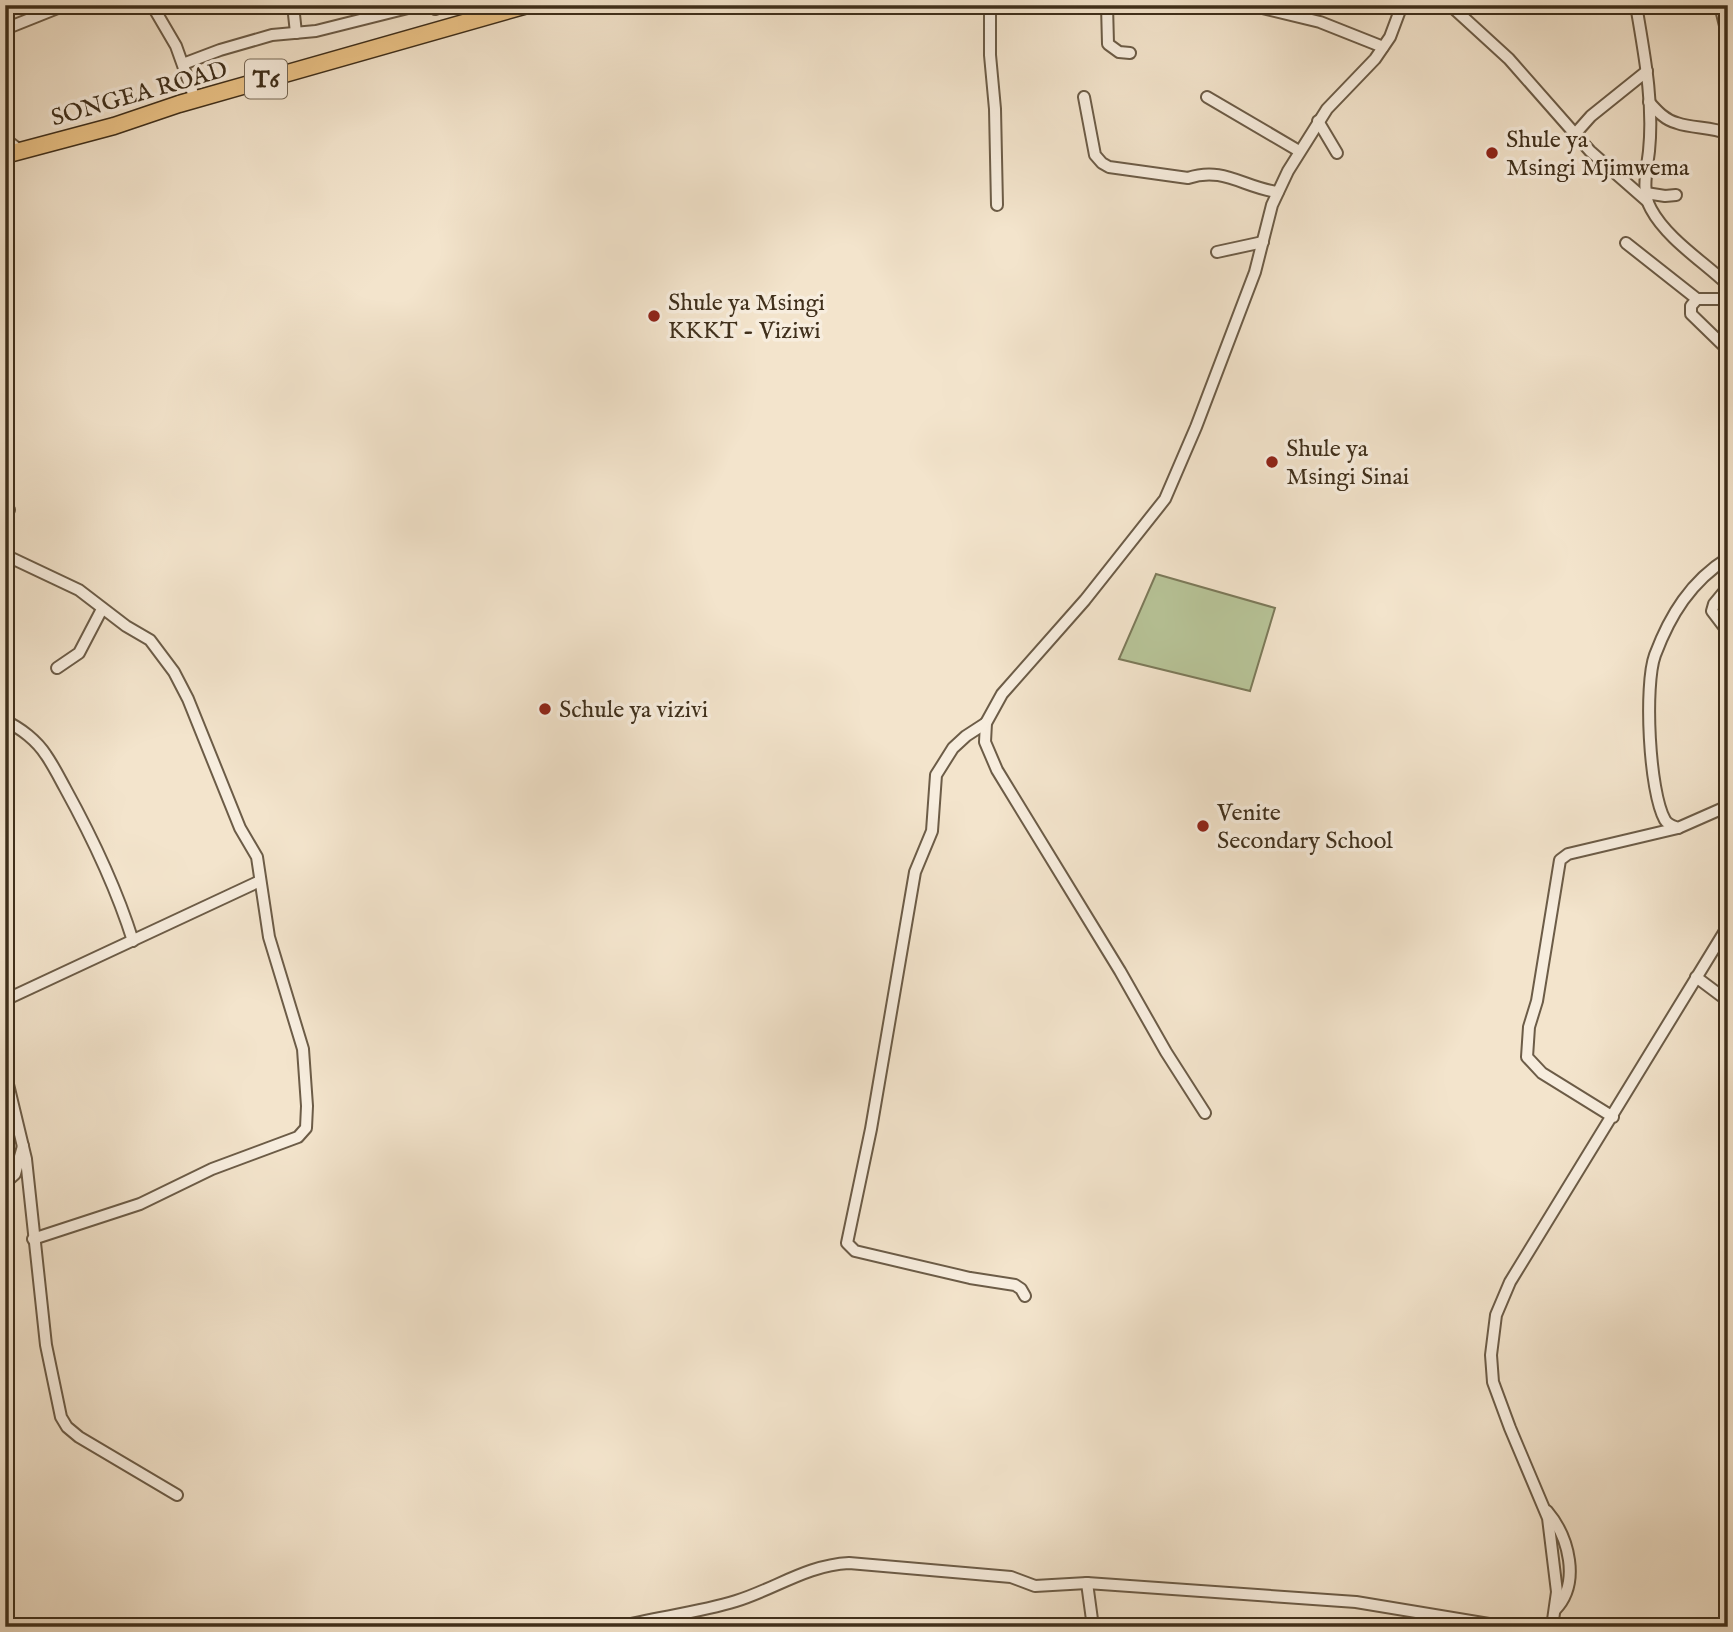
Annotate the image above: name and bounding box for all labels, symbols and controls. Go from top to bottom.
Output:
street label: SONGEA ROAD [48,54,231,134]
road number: T6 [245,60,287,99]
place label: Shule ya Msingi Mjimwema [1506,125,1690,184]
marker: Shule ya Msingi Mjimwema [1484,145,1500,161]
place label: Shule ya Msingi KKKT - Viziwi [668,288,825,347]
marker: Shule ya Msingi KKKT - Viziwi [646,308,662,324]
place label: Shule ya Msingi Sinai [1286,434,1409,493]
marker: Shule ya Msingi Sinai [1264,454,1280,470]
place label: Schule ya vizivi [559,695,708,726]
marker: Schule ya vizivi [537,701,553,717]
place label: Venite Secondary School [1216,798,1393,857]
marker: Venite Secondary School [1195,818,1211,834]

